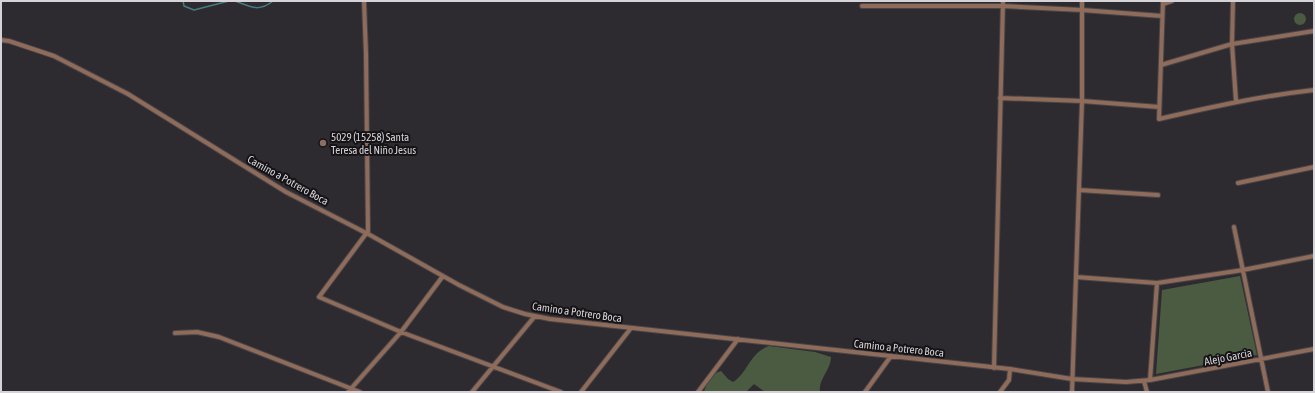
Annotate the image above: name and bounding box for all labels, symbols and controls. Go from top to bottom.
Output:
place label: 5029 (15258) Santa Teresa del Niño Jesus [331,131,416,156]
marker: 5029 (15258) Santa Teresa del Niño Jesus [318,138,328,148]
street label: Camino a Potrero Boca [246,153,330,207]
street label: Camino a Potrero Boca [531,300,623,324]
street label: Camino a Potrero Boca [853,337,945,359]
street label: Alejo Garcia [1203,347,1253,367]

